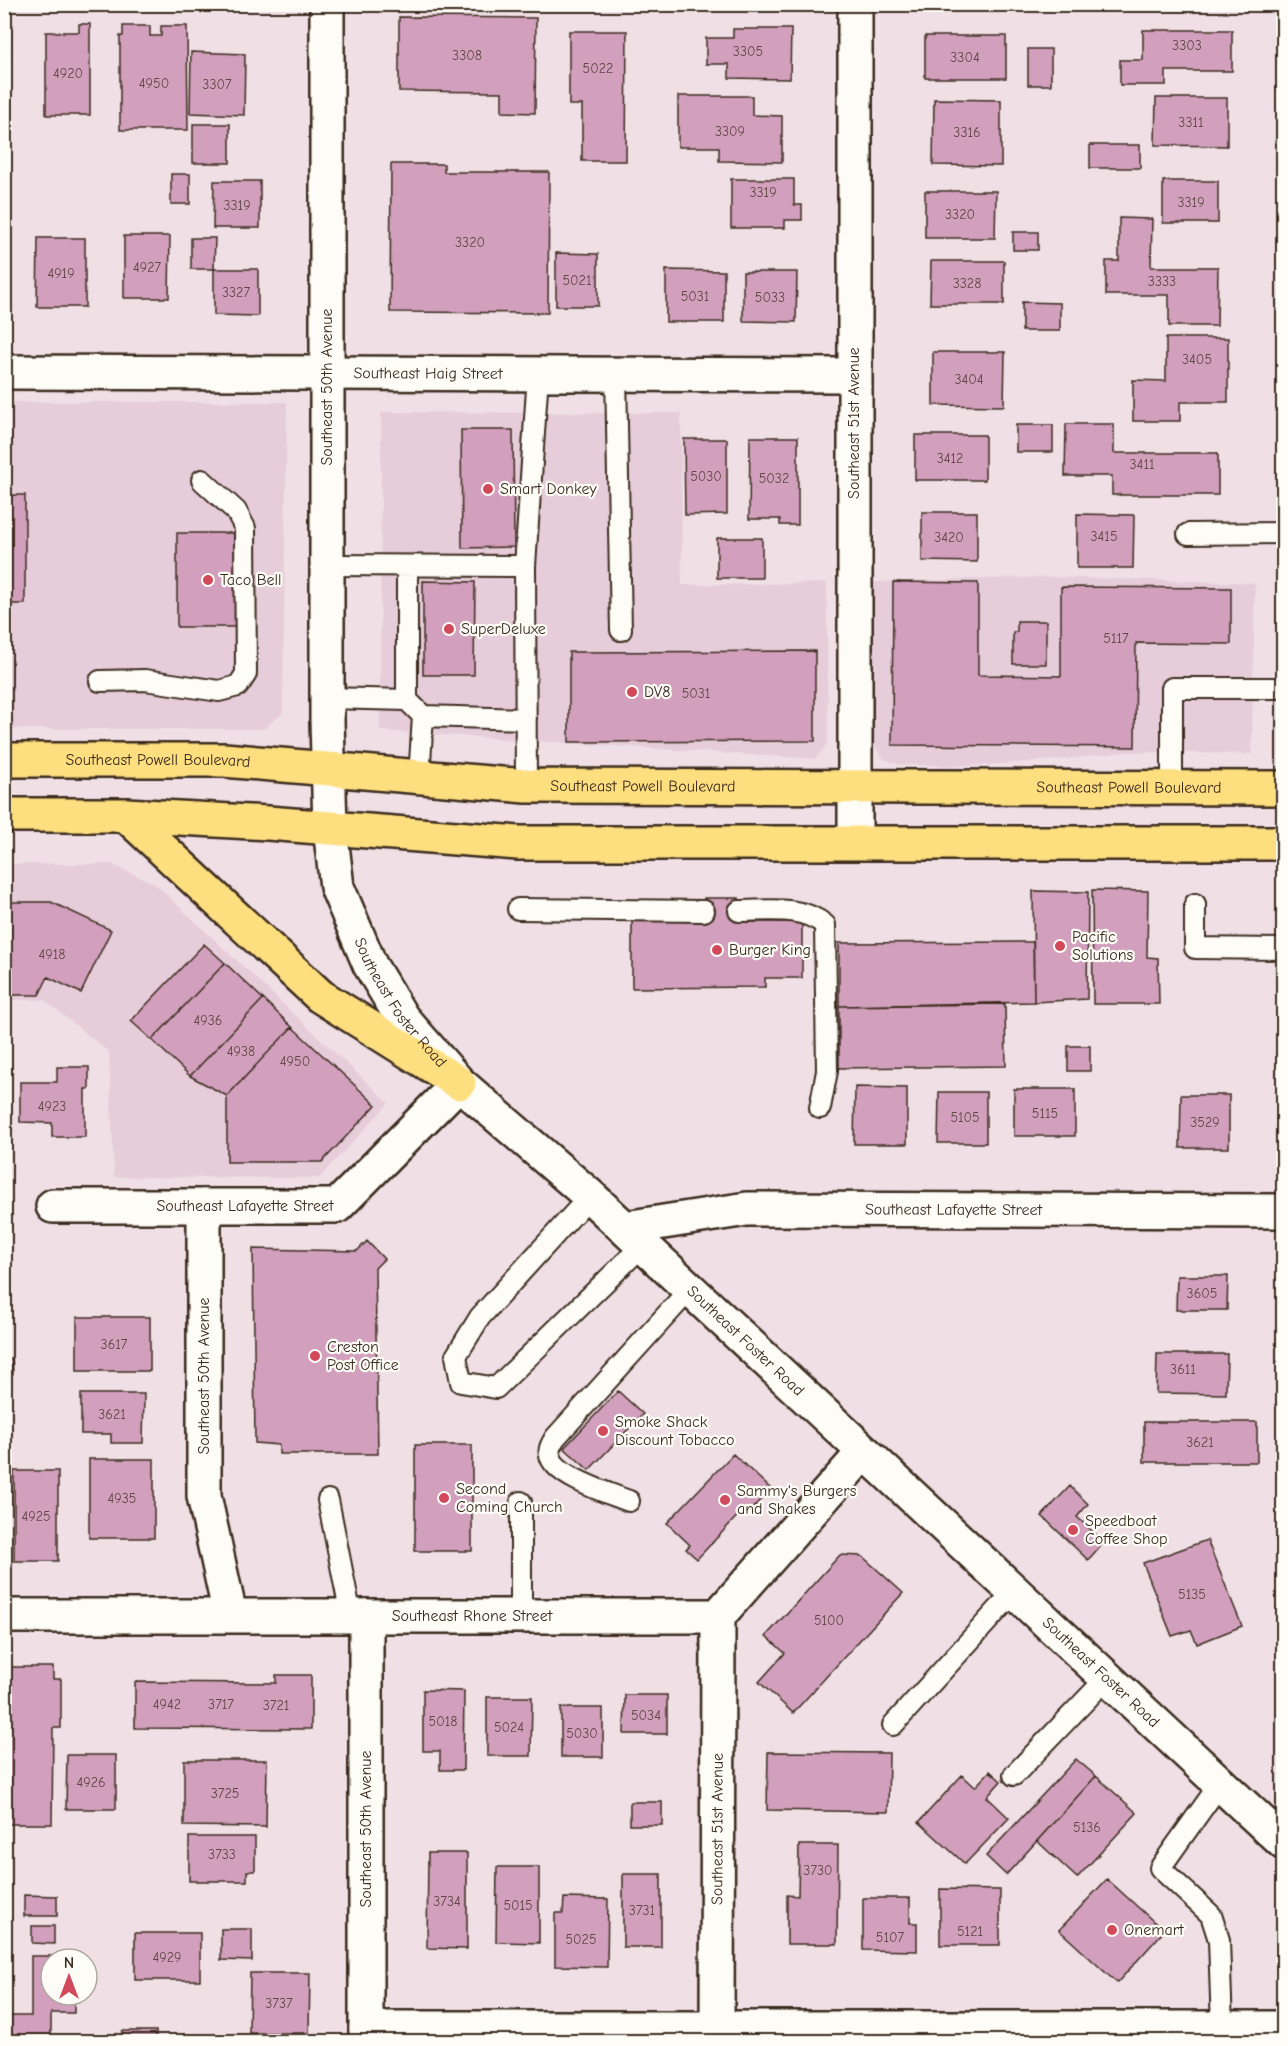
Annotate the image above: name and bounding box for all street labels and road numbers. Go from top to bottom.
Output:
street label: Southeast 50th Avenue [318,308,336,466]
street label: Southeast 51st Avenue [845,347,863,499]
street label: Southeast Haig Street [353,364,503,383]
street label: Southeast Powell Boulevard [65,751,251,771]
street label: Southeast Powell Boulevard [550,777,735,796]
street label: Southeast Powell Boulevard [1036,778,1221,797]
street label: Southeast Foster Road [350,935,450,1071]
street label: Southeast Lafayette Street [156,1197,334,1215]
street label: Southeast Lafayette Street [865,1200,1043,1219]
street label: Southeast Foster Road [683,1282,808,1400]
street label: Southeast 50th Avenue [195,1297,213,1455]
street label: Southeast Rhone Street [392,1607,553,1625]
street label: Southeast Foster Road [1039,1613,1163,1731]
street label: Southeast 50th Avenue [357,1750,375,1908]
street label: Southeast 51st Avenue [708,1753,727,1905]

